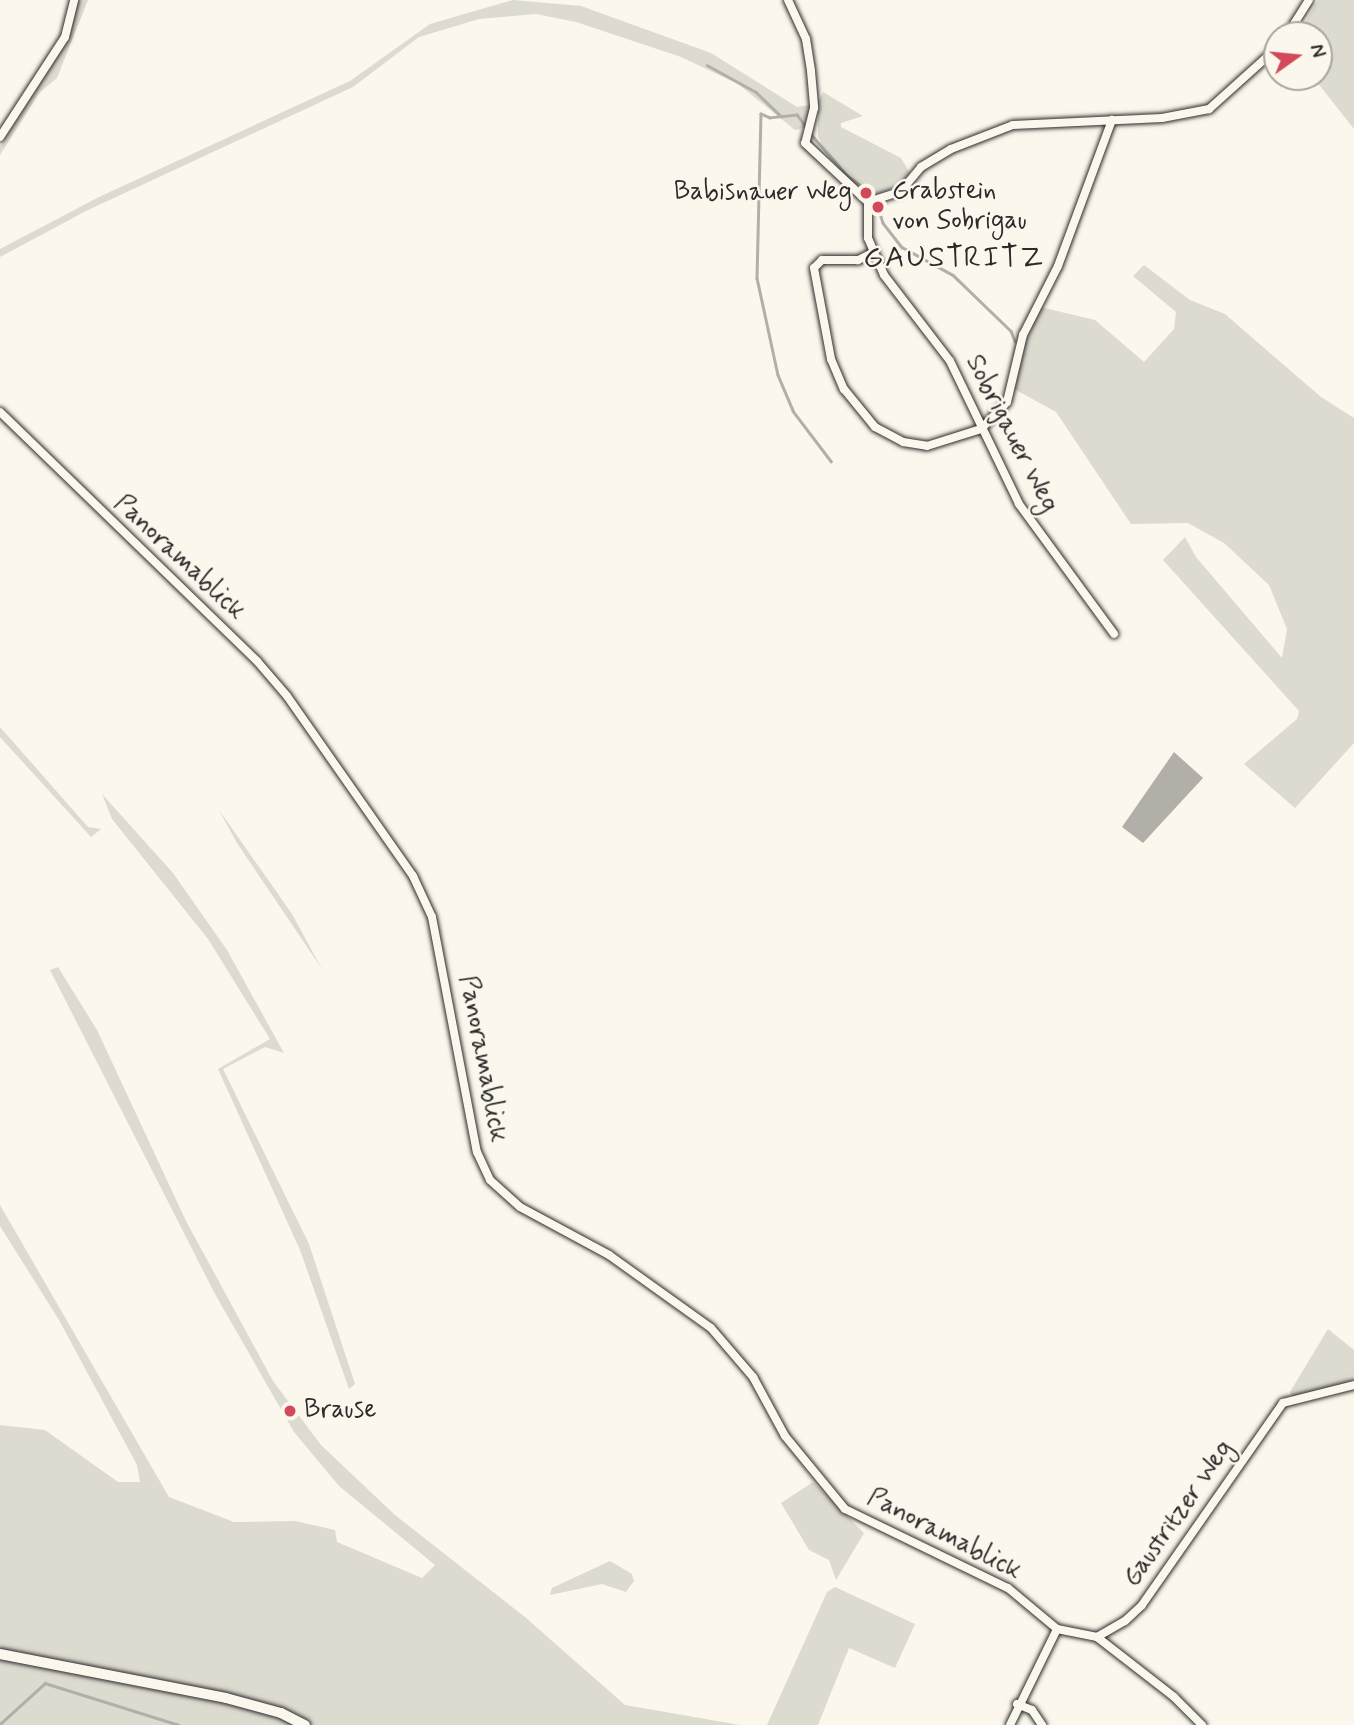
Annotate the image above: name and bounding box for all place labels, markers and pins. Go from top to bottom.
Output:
place label: Grabstein von Sobrigau [892,176,1034,238]
place label: Babisnauer Weg [672,177,852,209]
marker: Babisnauer Weg [858,185,874,201]
marker: Grabstein von Sobrigau [870,199,886,215]
place label: Brause [304,1395,377,1427]
marker: Brause [282,1403,298,1419]

